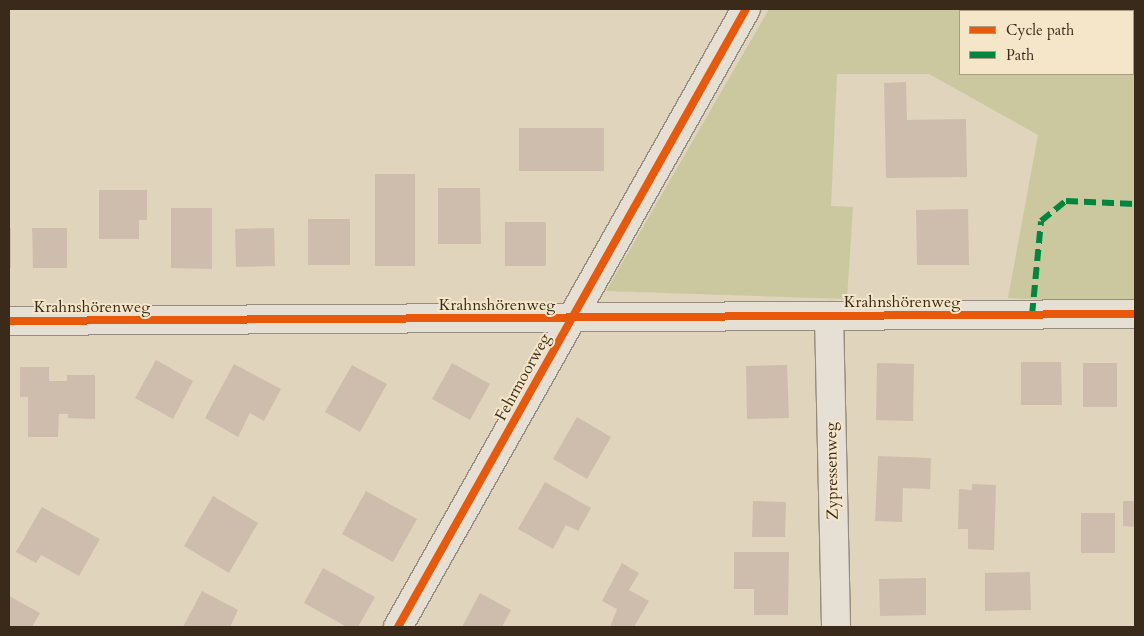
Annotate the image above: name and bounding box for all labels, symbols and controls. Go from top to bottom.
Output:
legend [959,10,1134,75]
text: Cycle path [1006,20,1074,40]
text: Path [1006,45,1034,65]
street label: Krahnshörenweg [844,292,960,312]
street label: Krahnshörenweg [439,295,555,315]
street label: Krahnshörenweg [34,297,150,317]
street label: Fehrmoorweg [491,330,555,424]
street label: Zypressenweg [822,422,842,520]

